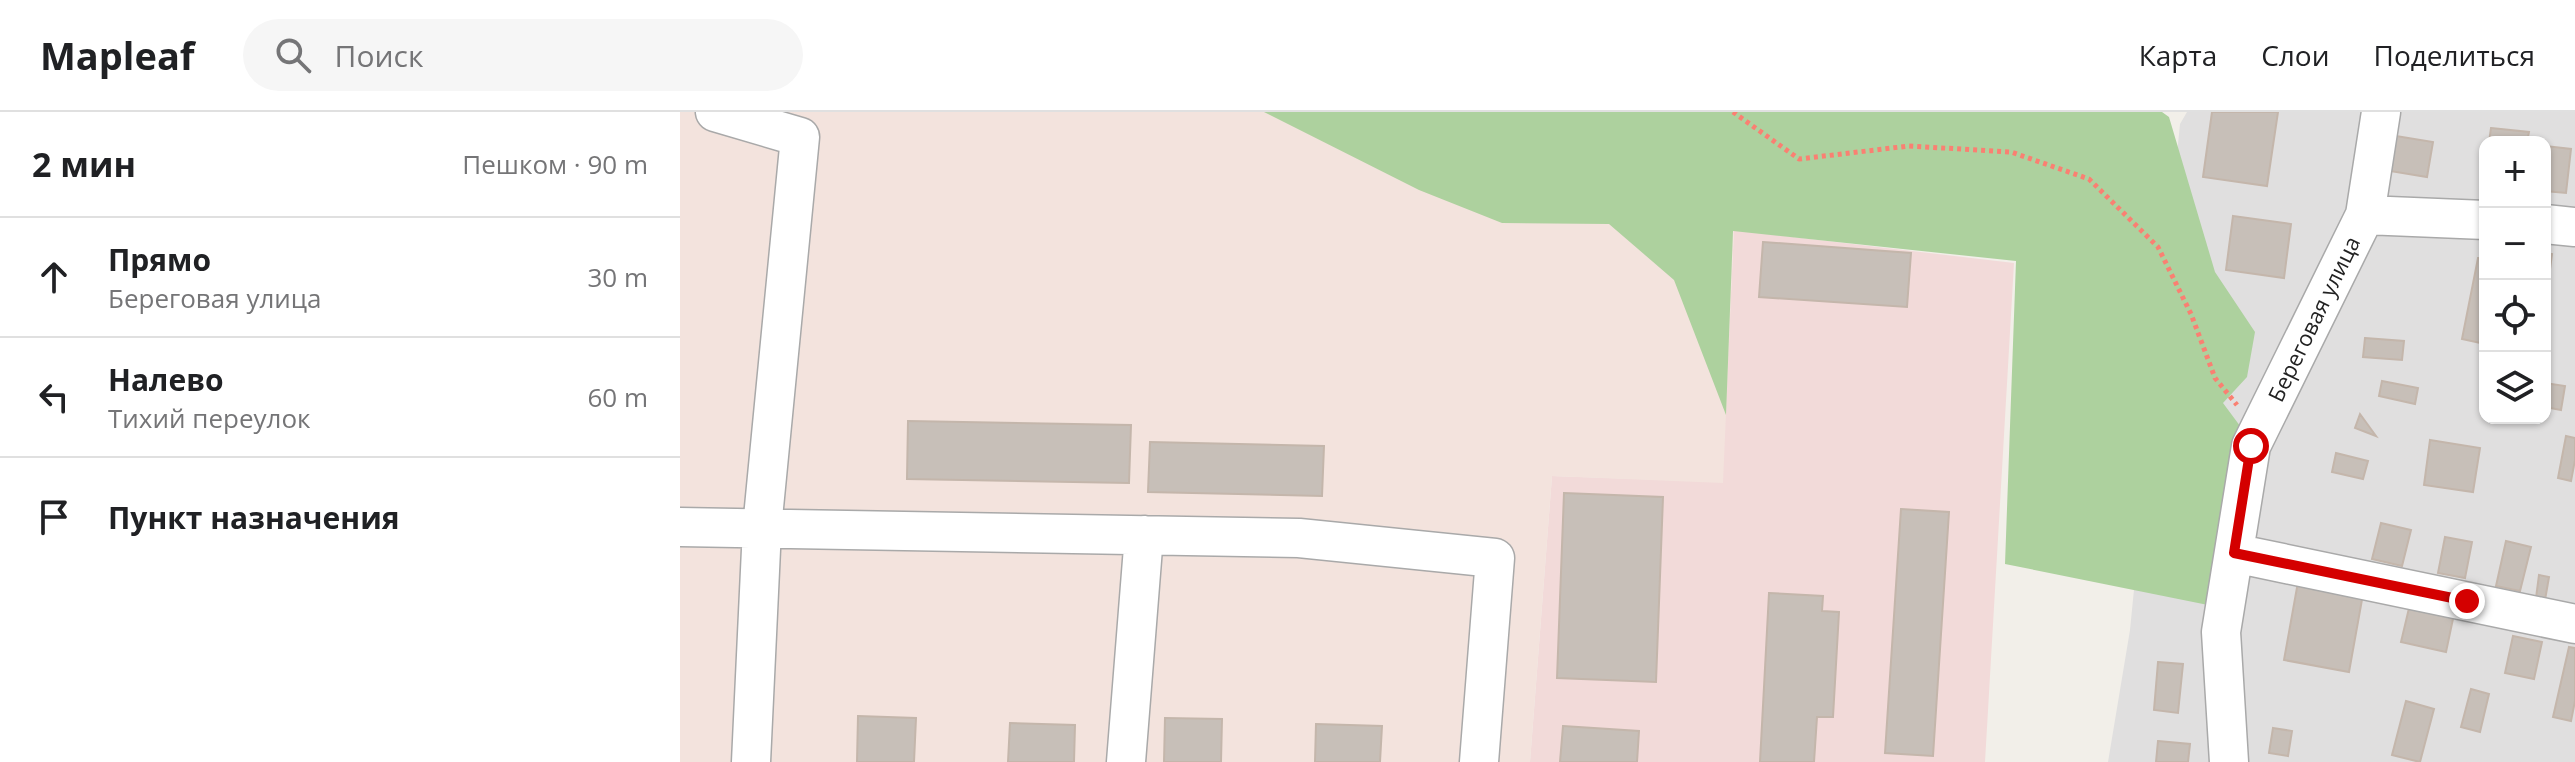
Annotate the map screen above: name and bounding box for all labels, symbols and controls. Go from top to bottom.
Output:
search box [243,19,803,91]
text: Mapleaf [40,29,195,81]
icon: search [271,33,315,77]
text: Поиск [335,35,423,76]
text: Карта [2139,36,2217,74]
text: Слои [2261,36,2330,74]
text: Поделиться [2374,36,2535,74]
map controls [2479,136,2551,424]
button: + [2479,136,2551,208]
text: 2 мин [32,141,136,187]
text: Пешком · 90 m [462,146,648,182]
button: − [2479,208,2551,280]
street label: Береговая улица [2260,231,2366,406]
text: Прямо [108,239,211,280]
icon: ahead [32,255,76,299]
text: 30 m [587,259,648,295]
text: Береговая улица [108,280,322,316]
button: locate [2479,280,2551,352]
button: layers [2479,352,2551,424]
text: Налево [108,359,224,400]
icon: left [32,375,76,419]
text: 60 m [587,379,648,415]
text: Тихий переулок [108,400,310,436]
route start [2233,428,2269,464]
icon: arrive [32,495,76,539]
text: Пункт назначения [108,497,400,538]
route end [2449,583,2485,619]

